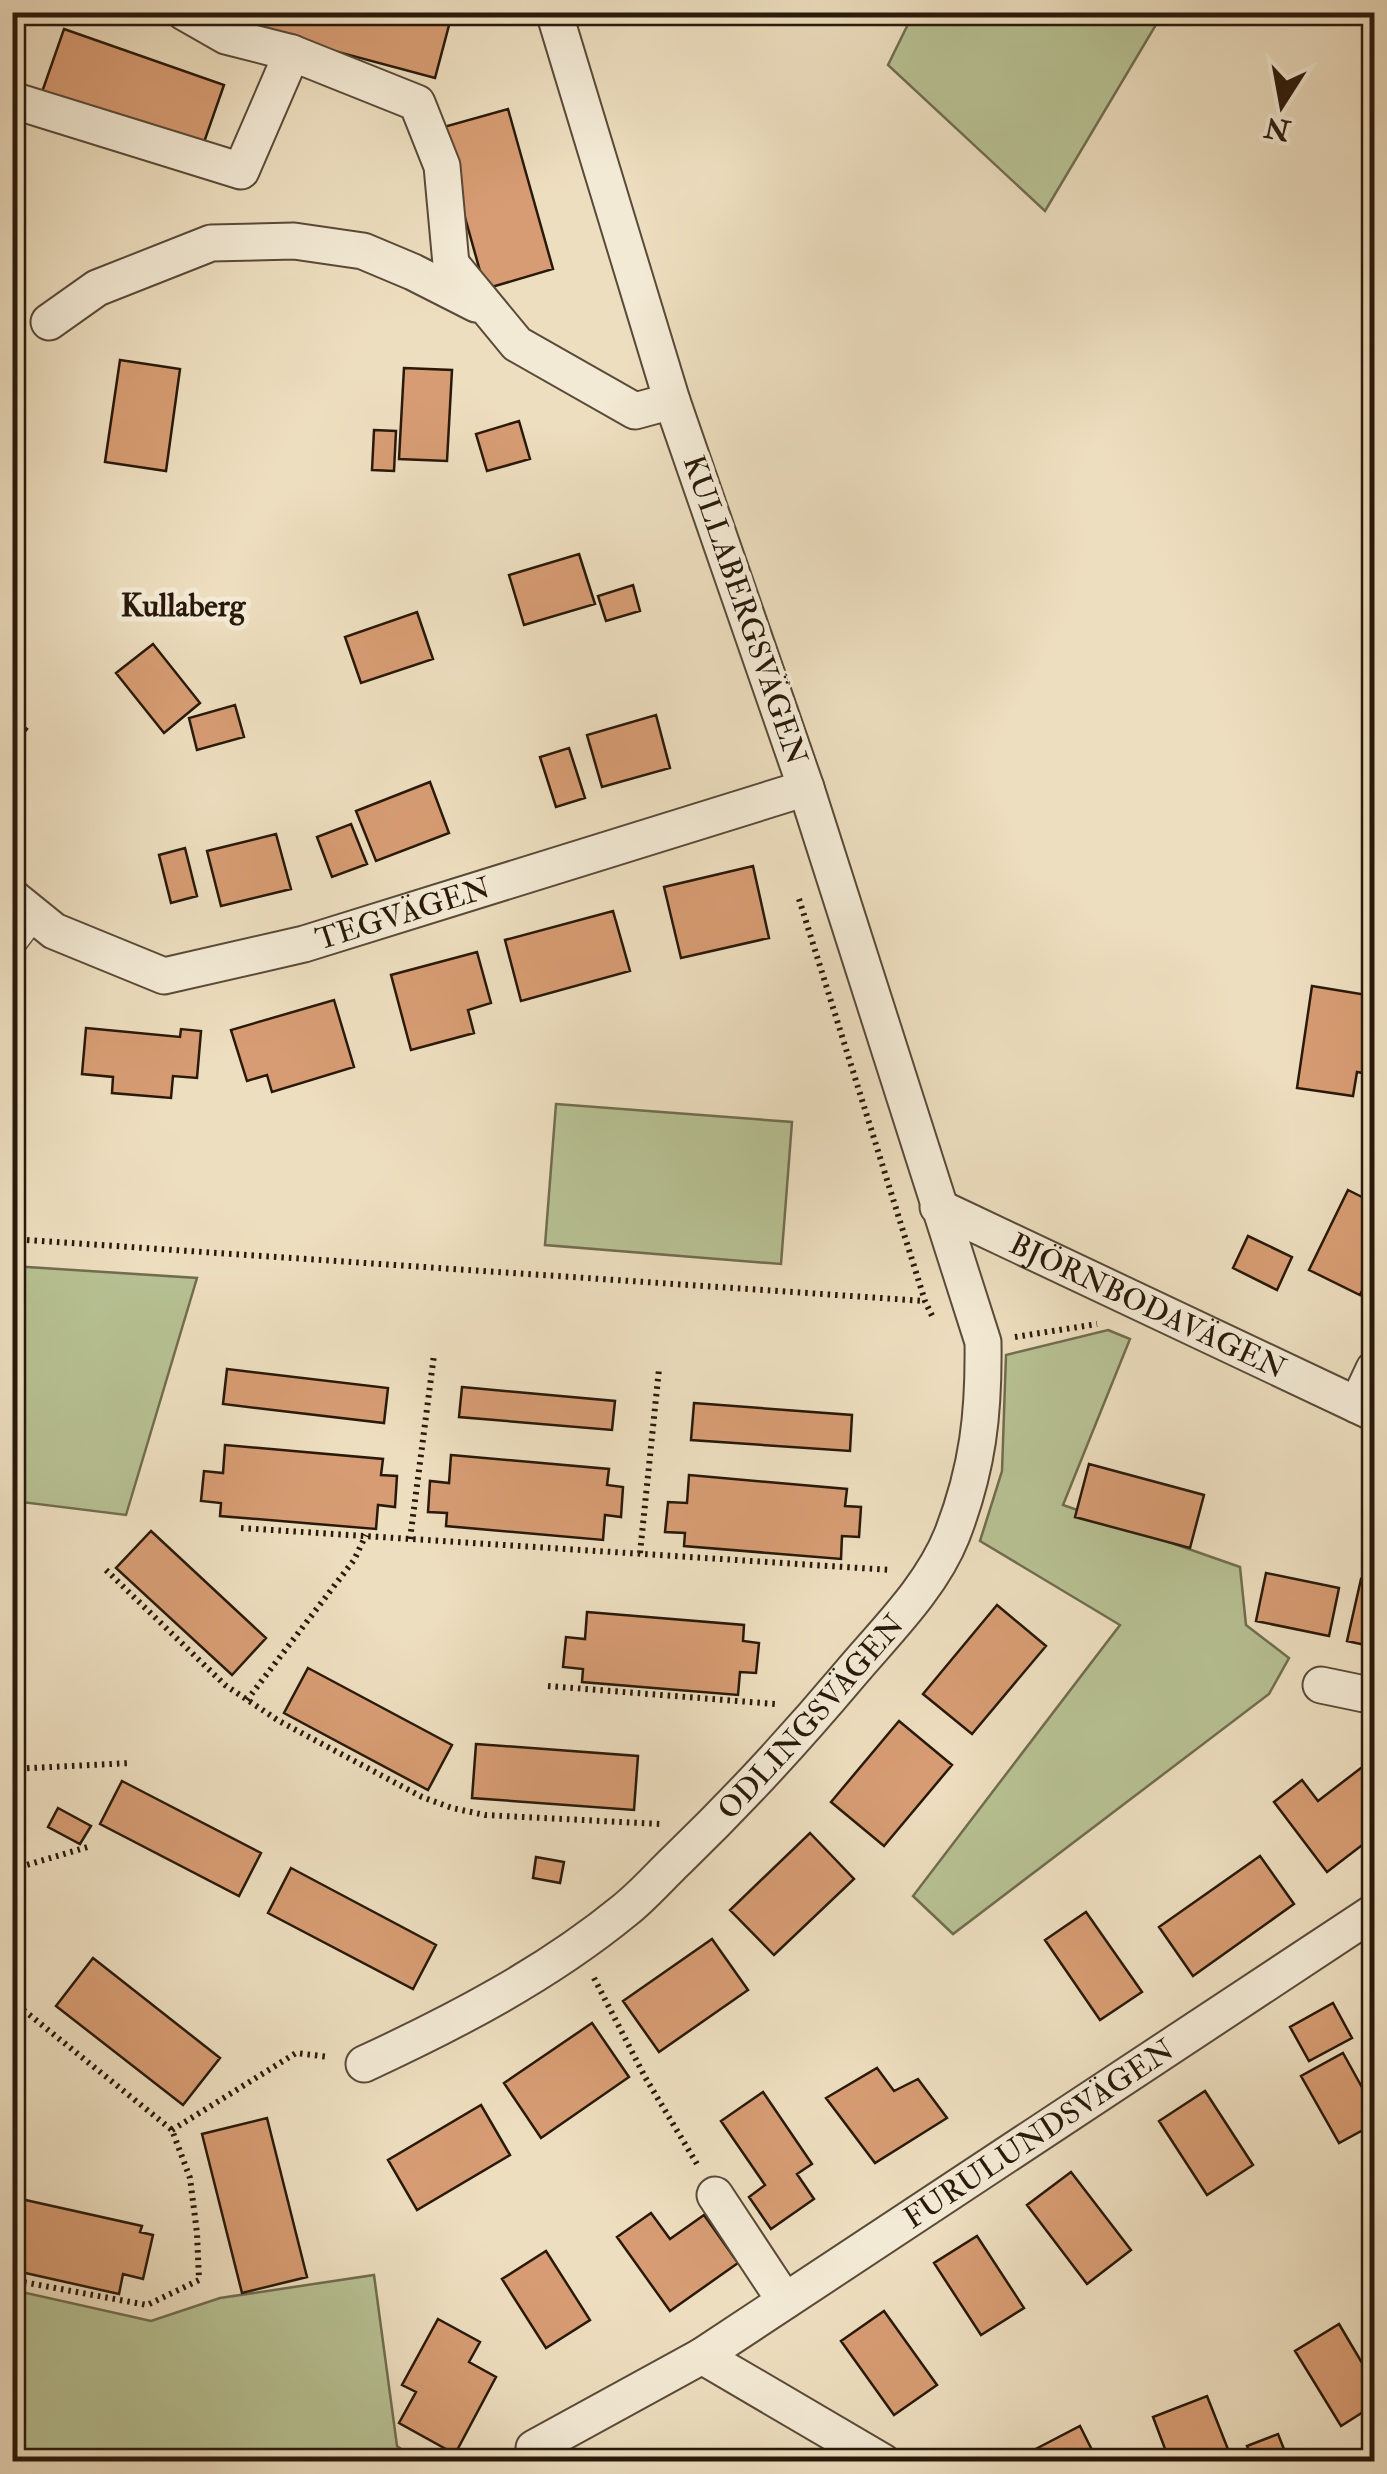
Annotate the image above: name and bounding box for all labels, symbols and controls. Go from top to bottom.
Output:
north arrow [1232,55,1332,155]
text: N [1261,108,1294,148]
street label: KULLABERGSVÄGEN [675,451,815,770]
district label: Kullaberg [121,586,247,626]
street label: TEGVÄGEN [311,869,495,958]
street label: BJÖRNBODAVÄGEN [1004,1225,1292,1387]
street label: ODLINGSVÄGEN [710,1607,912,1827]
street label: FURULUNDSVÄGEN [896,2031,1181,2236]

